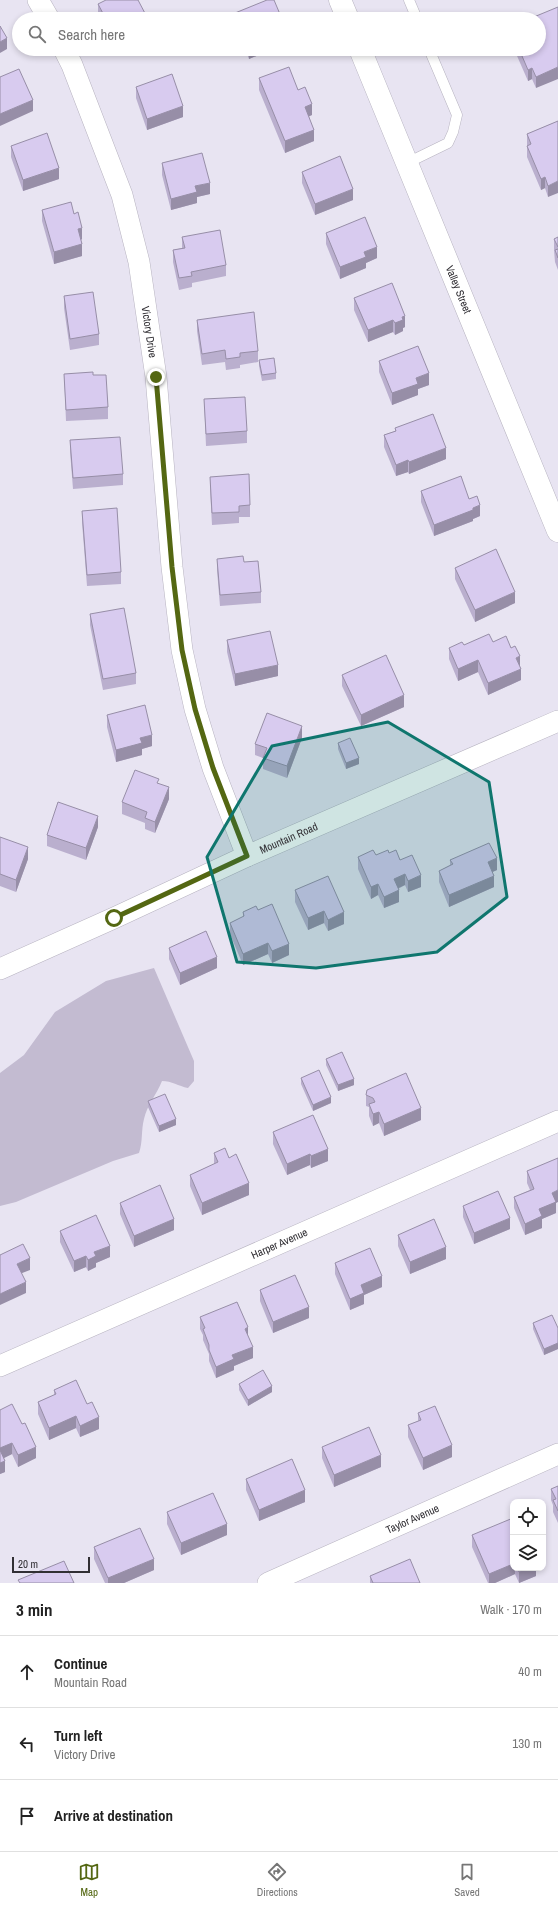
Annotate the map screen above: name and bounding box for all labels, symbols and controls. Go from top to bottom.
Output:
search box [12,12,546,56]
icon: search [26,23,48,45]
text: Search here [58,24,125,45]
street label: Valley Street [443,263,475,316]
street label: Victory Drive [139,305,160,359]
route end [147,368,165,386]
street label: Mountain Road [257,819,320,857]
route start [105,909,123,927]
street label: Harper Avenue [249,1225,310,1262]
map controls [510,1499,546,1571]
button: locate [510,1499,546,1535]
street label: Taylor Avenue [384,1501,441,1537]
button: layers [510,1535,546,1571]
scale bar [12,1555,90,1574]
text: 20 m [18,1557,38,1571]
text: 3 min [16,1598,52,1621]
text: Walk · 170 m [480,1601,542,1618]
text: Continue [54,1653,107,1674]
icon: ahead [16,1661,38,1683]
text: 40 m [518,1663,542,1680]
text: Mountain Road [54,1674,127,1691]
text: Turn left [54,1725,102,1746]
icon: left [16,1733,38,1755]
text: 130 m [512,1735,542,1752]
text: Victory Drive [54,1746,115,1763]
icon: arrive [16,1805,38,1827]
text: Arrive at destination [54,1805,173,1826]
tab: Map [78,1861,100,1899]
tab: Directions [257,1861,298,1899]
tab: Saved [454,1861,480,1899]

